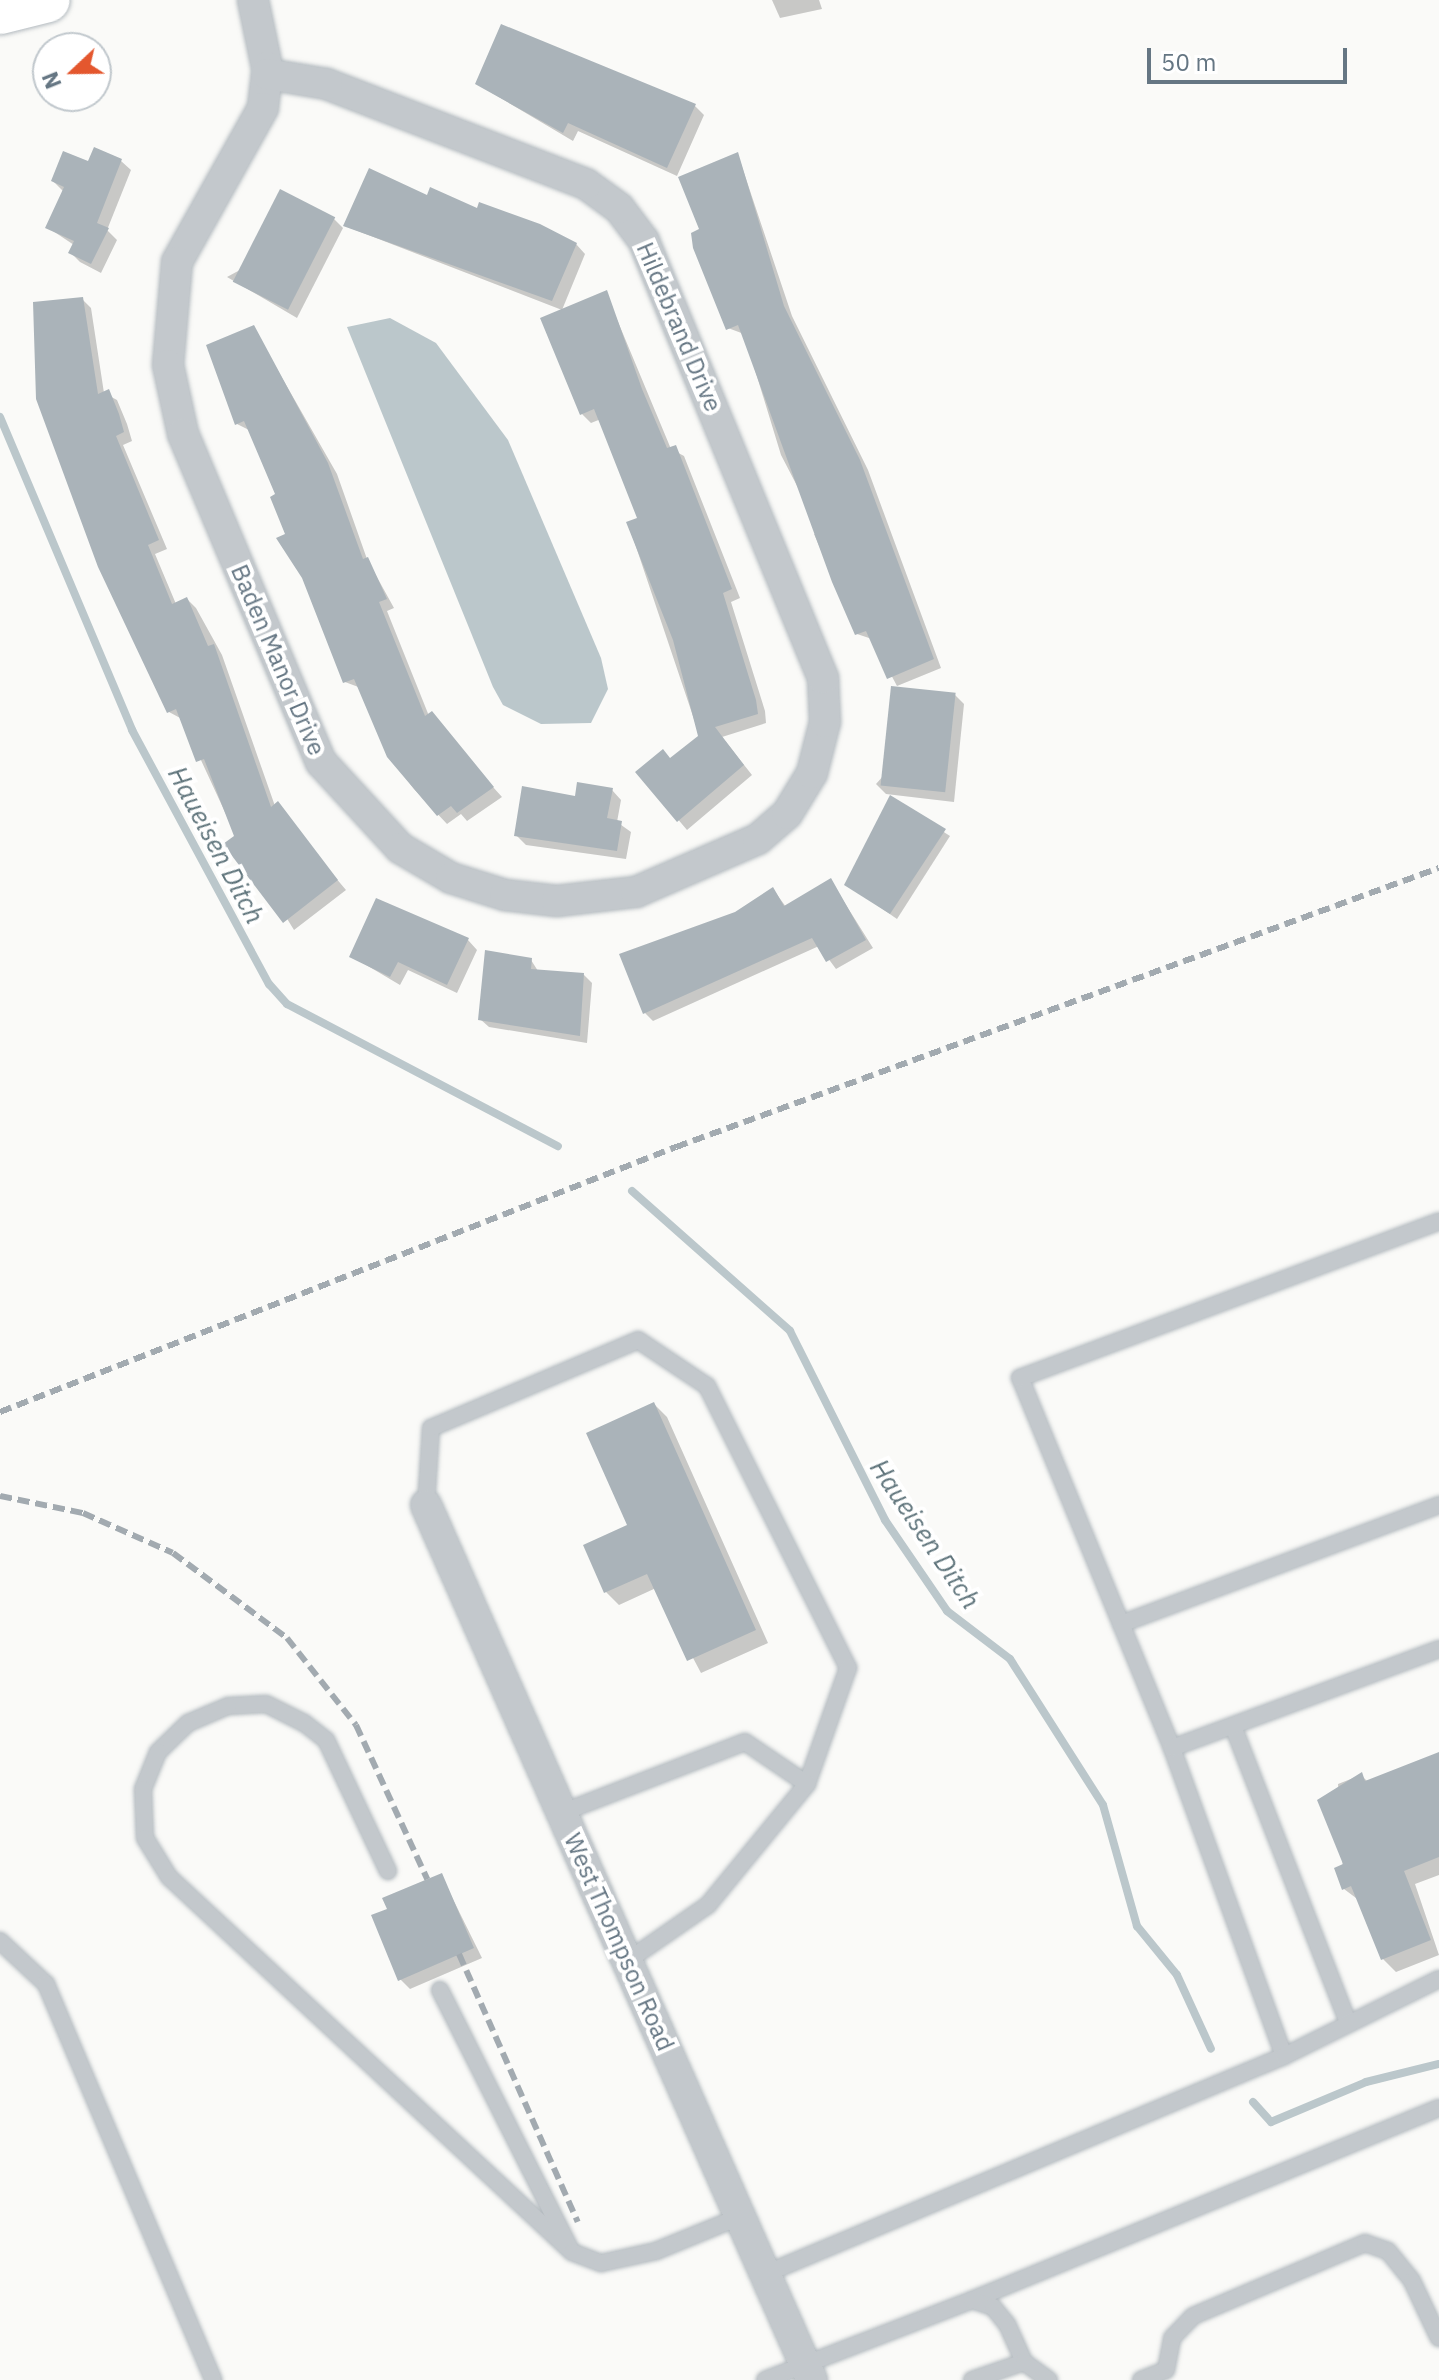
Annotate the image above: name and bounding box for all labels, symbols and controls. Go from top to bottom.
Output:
north arrow [32,32,112,112]
scale bar [1151,32,1351,82]
text: 50 m [1161,46,1216,78]
text: N [35,68,68,93]
street label: Hildebrand Drive [630,238,728,416]
street label: Baden Manor Drive [225,560,331,760]
water label: Haueisen Ditch [162,761,270,929]
water label: Haueisen Ditch [864,1453,986,1615]
street label: West Thompson Road [558,1829,680,2055]

